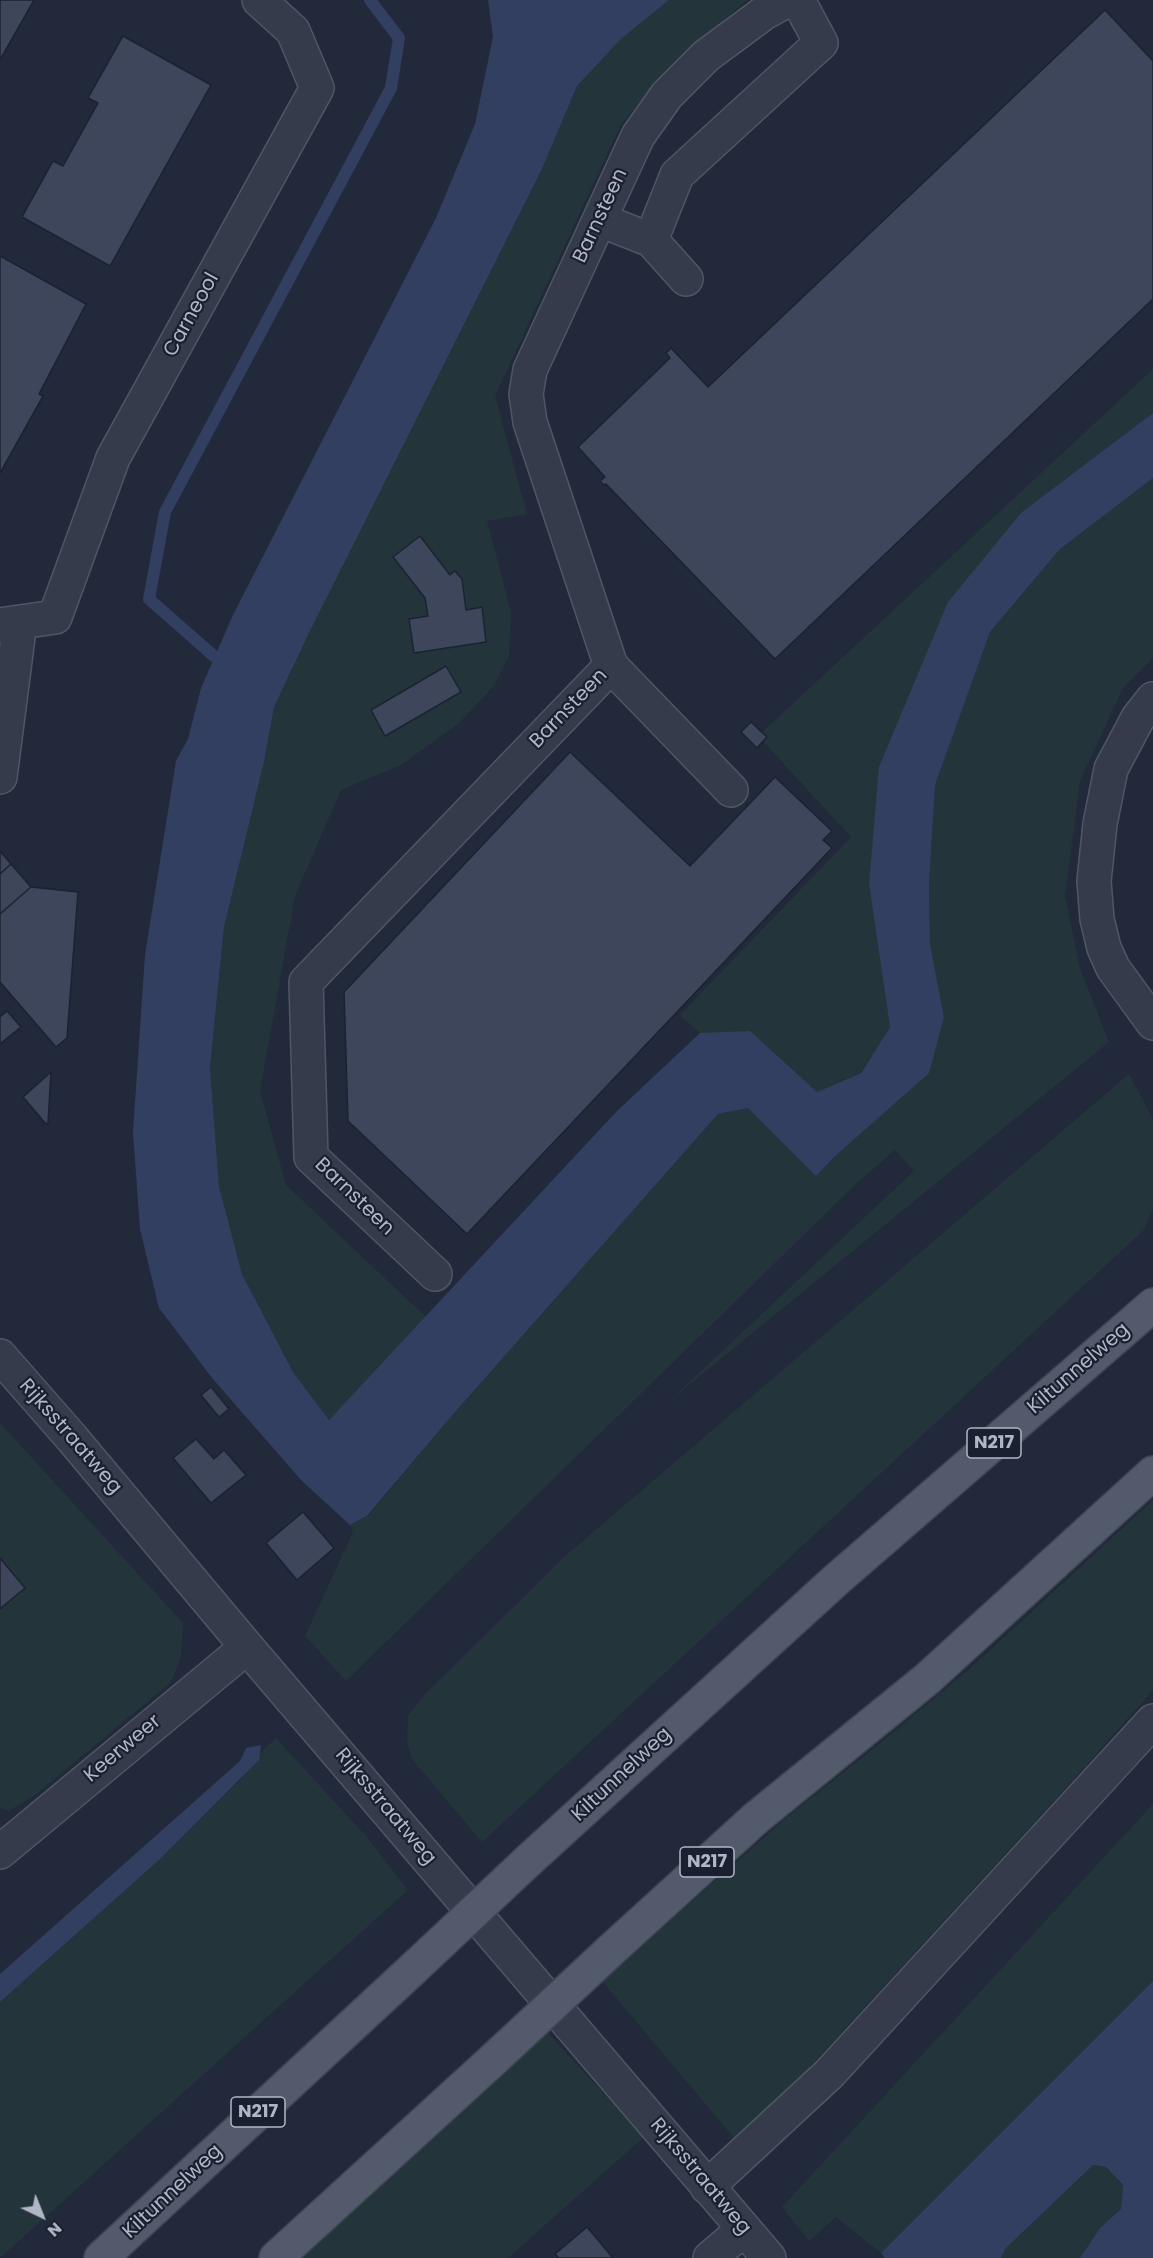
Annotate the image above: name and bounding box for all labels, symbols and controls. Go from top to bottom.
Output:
street label: Barnsteen [569,165,633,267]
street label: Carneool [159,269,225,361]
street label: Barnsteen [525,664,613,754]
street label: Barnsteen [309,1153,399,1241]
street label: Kiltunnelweg [1023,1318,1135,1420]
street label: Rijksstraatweg [14,1375,126,1499]
road number: N217 [967,1428,1021,1458]
street label: Keerweer [80,1710,166,1788]
street label: Kiltunnelweg [567,1723,677,1827]
street label: Rijksstraatweg [329,1744,441,1870]
road number: N217 [680,1847,734,1877]
road number: N217 [231,2097,285,2127]
street label: Rijksstraatweg [644,2114,756,2240]
street label: Kiltunnelweg [118,2140,228,2244]
north arrow [12,2186,72,2246]
text: N [42,2217,67,2242]

